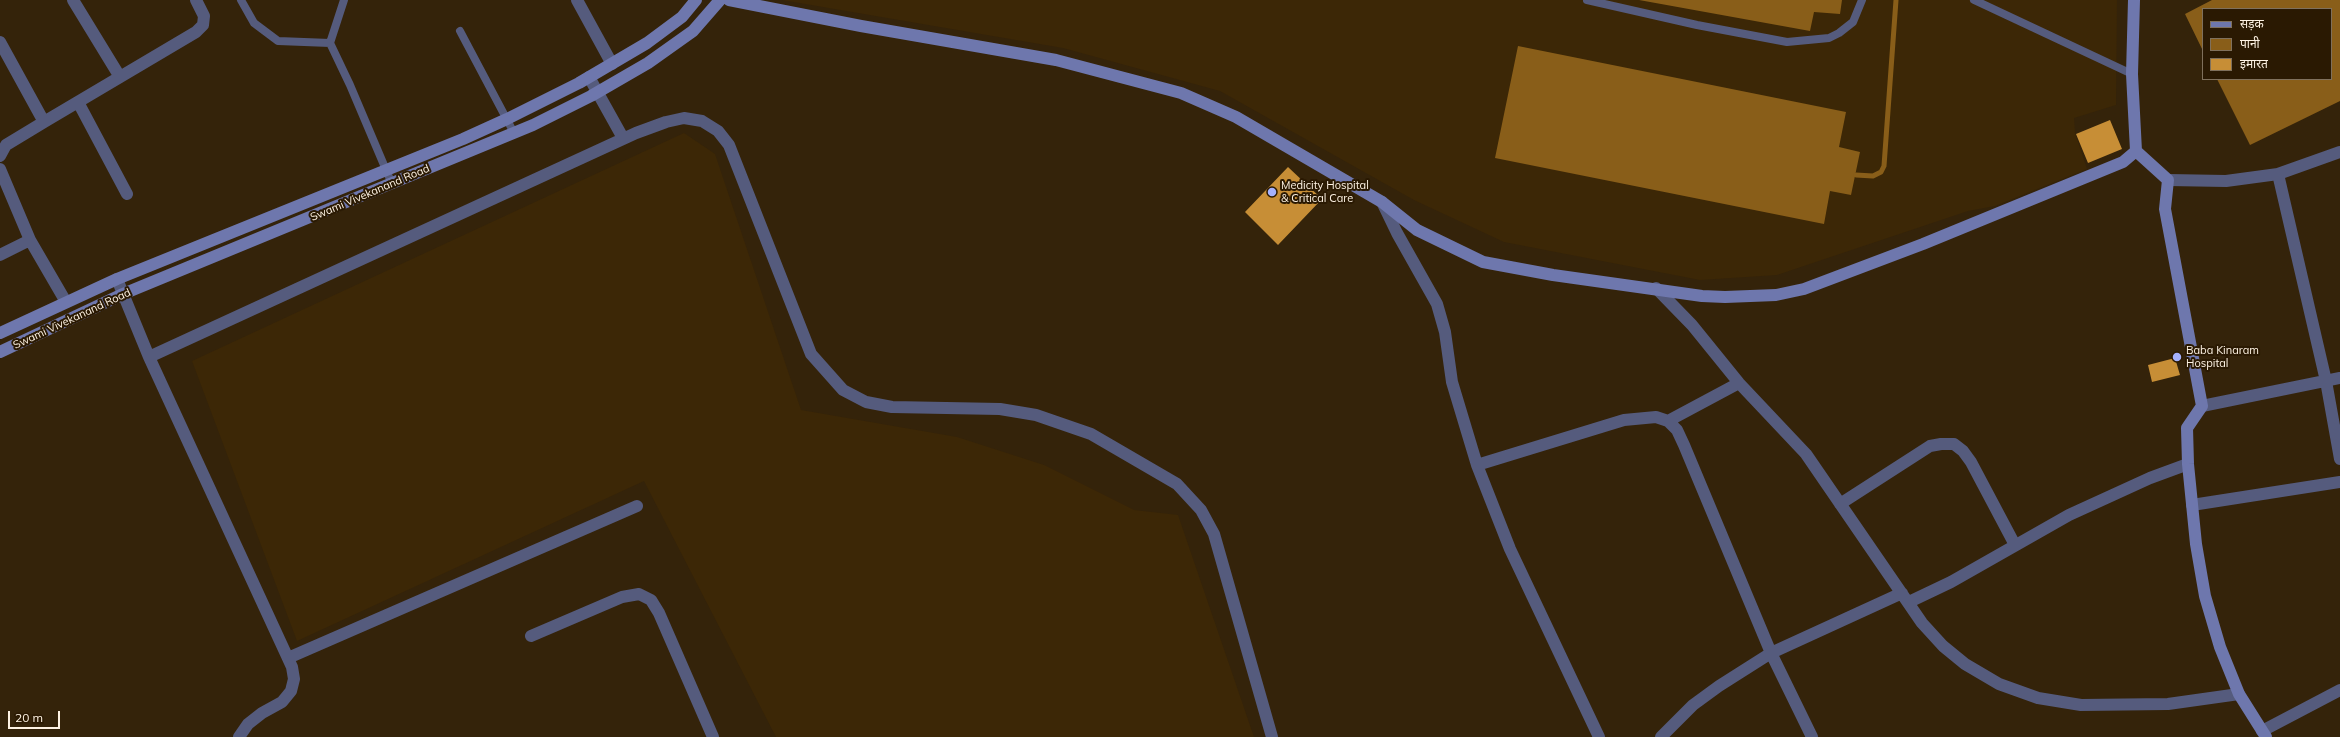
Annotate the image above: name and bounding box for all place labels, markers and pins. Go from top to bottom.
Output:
place label: Medicity Hospital & Critical Care [1281,179,1369,205]
marker: Medicity Hospital & Critical Care [1266,186,1278,198]
place label: Baba Kinaram Hospital [2186,344,2259,370]
marker: Baba Kinaram Hospital [2171,351,2183,363]

